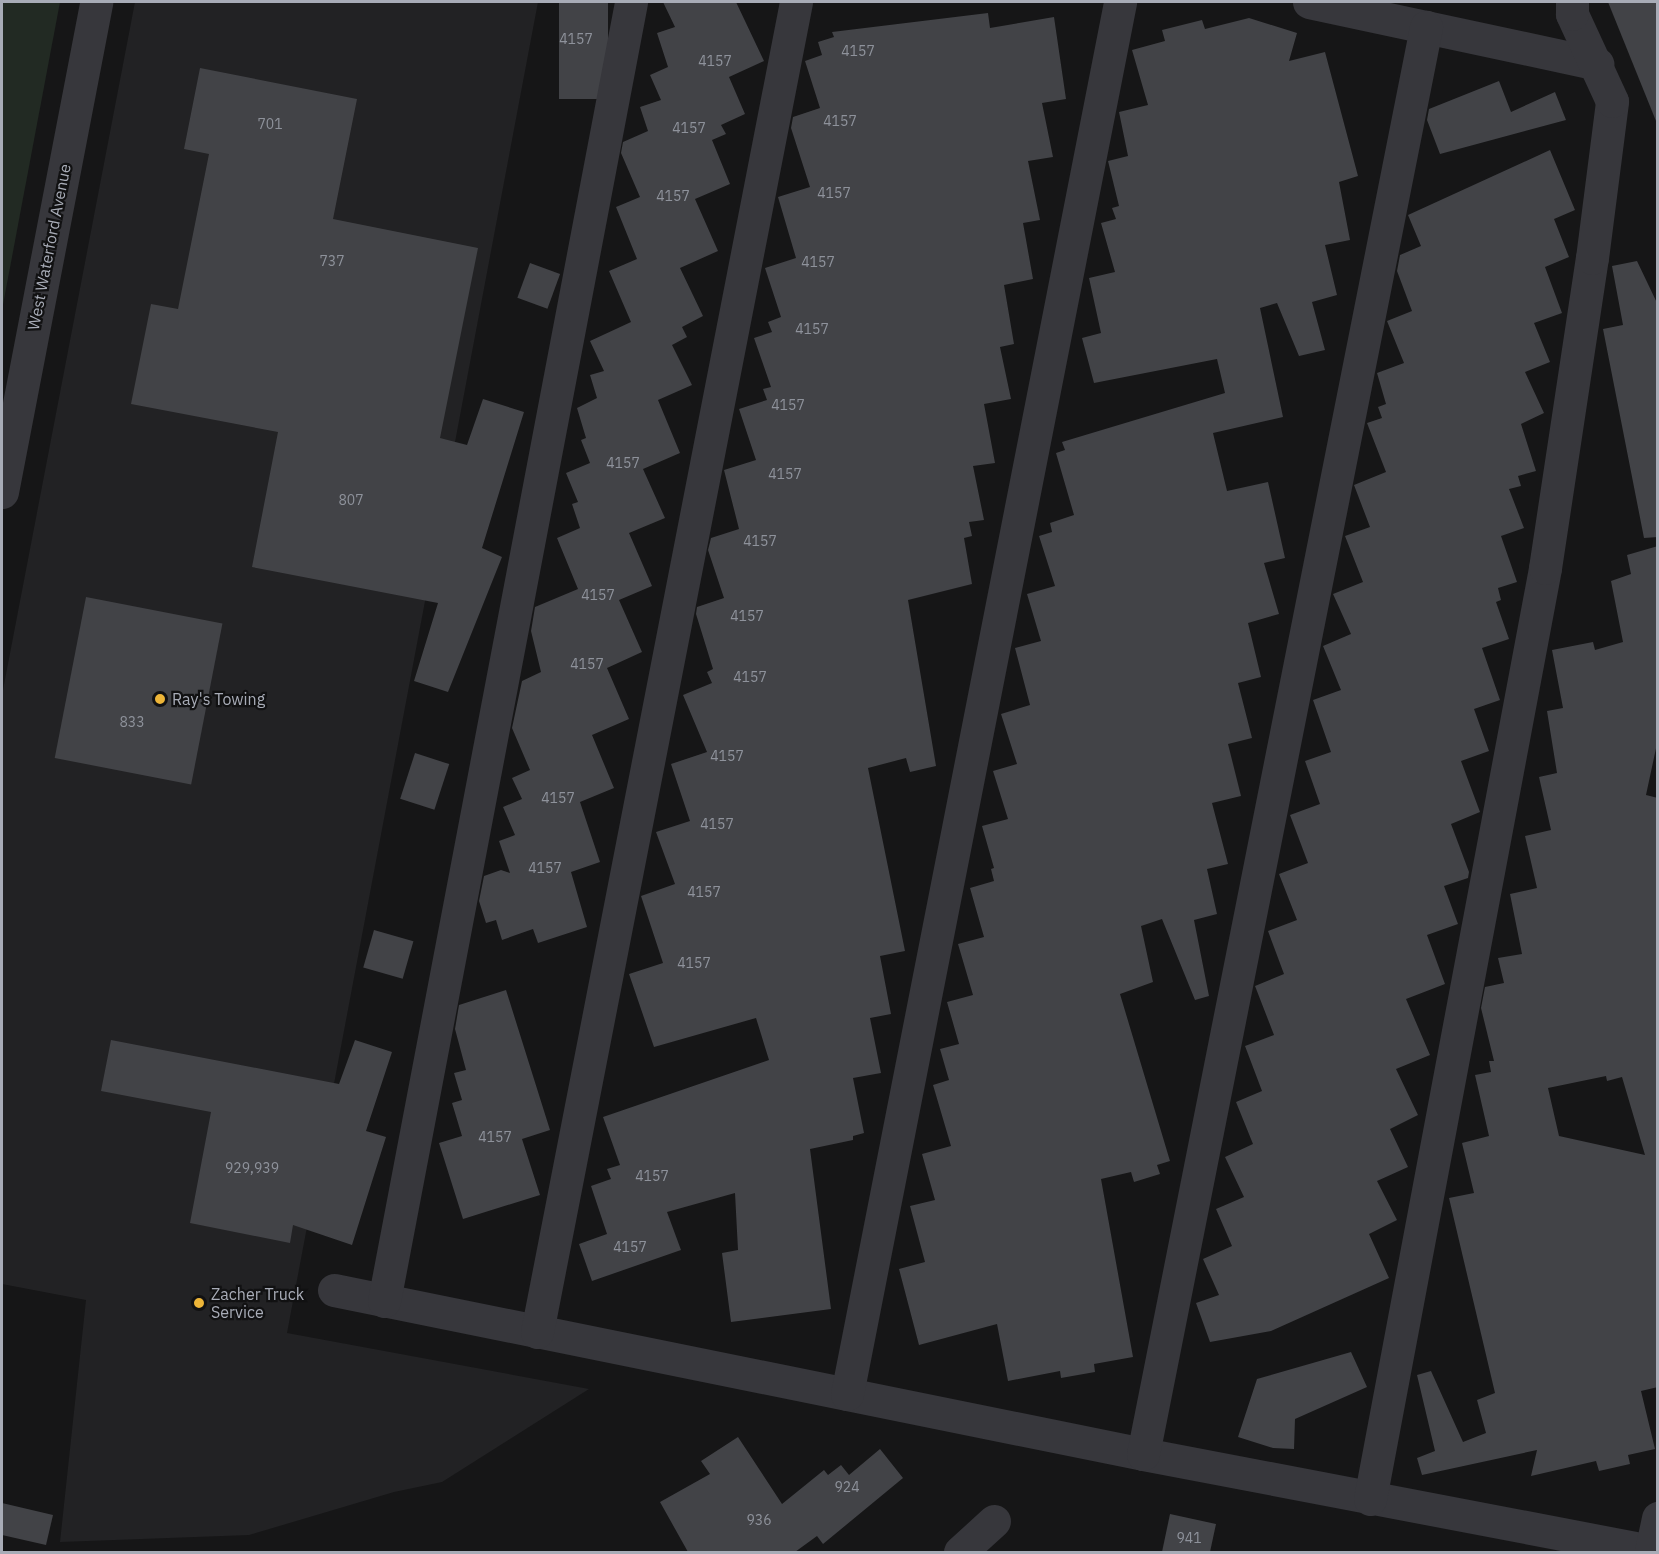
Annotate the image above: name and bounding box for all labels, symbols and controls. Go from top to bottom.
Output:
house number: 4157 [559,31,593,47]
house number: 4157 [841,43,875,59]
house number: 4157 [698,53,732,69]
house number: 4157 [823,113,857,129]
house number: 701 [257,116,283,132]
house number: 4157 [672,120,706,136]
street label: West Waterford Avenue [23,162,75,332]
house number: 4157 [817,185,851,201]
house number: 4157 [656,188,690,204]
house number: 737 [319,253,345,269]
house number: 4157 [801,254,835,270]
house number: 4157 [795,321,829,337]
house number: 4157 [771,397,805,413]
house number: 4157 [606,455,640,471]
house number: 4157 [768,466,802,482]
house number: 807 [338,492,364,508]
house number: 4157 [743,533,777,549]
house number: 4157 [581,587,615,603]
house number: 4157 [730,608,764,624]
house number: 4157 [570,656,604,672]
house number: 4157 [733,669,767,685]
place label: Ray's Towing [172,689,265,709]
marker: Ray's Towing [153,692,167,706]
house number: 833 [119,714,145,730]
house number: 4157 [710,748,744,764]
house number: 4157 [541,790,575,806]
house number: 4157 [700,816,734,832]
house number: 4157 [528,860,562,876]
house number: 4157 [687,884,721,900]
house number: 4157 [677,955,711,971]
house number: 4157 [478,1129,512,1145]
house number: 929,939 [225,1160,279,1176]
house number: 4157 [635,1168,669,1184]
house number: 4157 [613,1239,647,1255]
place label: Zacher Truck Service [211,1284,304,1322]
marker: Zacher Truck Service [192,1296,206,1310]
house number: 924 [834,1479,860,1495]
house number: 936 [746,1512,772,1528]
house number: 941 [1176,1530,1202,1546]

